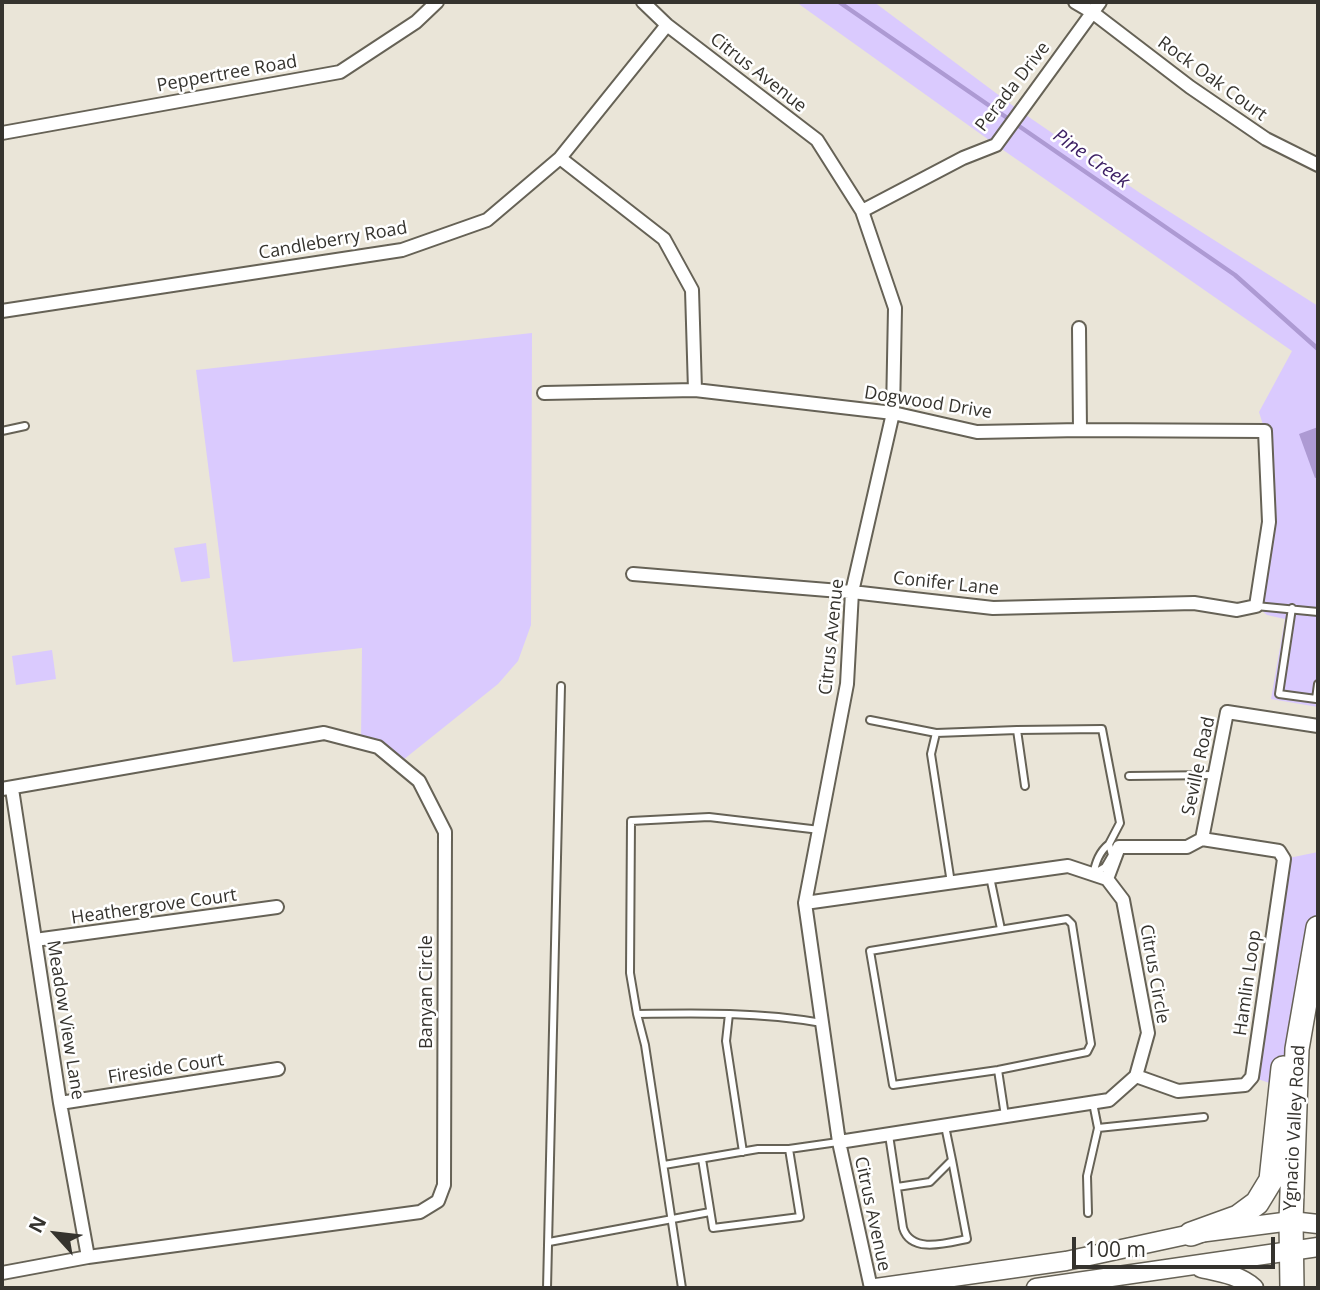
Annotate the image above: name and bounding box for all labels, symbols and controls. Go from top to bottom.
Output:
street label: Citrus Avenue [705,29,811,117]
street label: Rock Oak Court [1153,32,1271,126]
street label: Perada Drive [971,38,1055,136]
street label: Peppertree Road [155,51,299,97]
water label: Pine Creek [1049,124,1133,194]
street label: Candleberry Road [257,217,409,265]
street label: Dogwood Drive [863,382,993,424]
street label: Conifer Lane [892,568,1000,600]
street label: Citrus Avenue [815,578,849,696]
street label: Seville Road [1178,715,1220,817]
street label: Heathergrove Court [70,885,238,929]
street label: Citrus Circle [1135,923,1173,1025]
street label: Hamlin Loop [1230,929,1266,1037]
street label: Banyan Circle [416,935,438,1049]
street label: Meadow View Lane [42,939,88,1101]
street label: Ygnacio Valley Road [1280,1044,1310,1212]
street label: Fireside Court [106,1049,226,1089]
street label: Citrus Avenue [849,1155,895,1273]
north arrow [21,1199,91,1269]
text: N [22,1212,52,1237]
scale bar [1075,1224,1278,1268]
text: 100 m [1085,1235,1146,1263]

